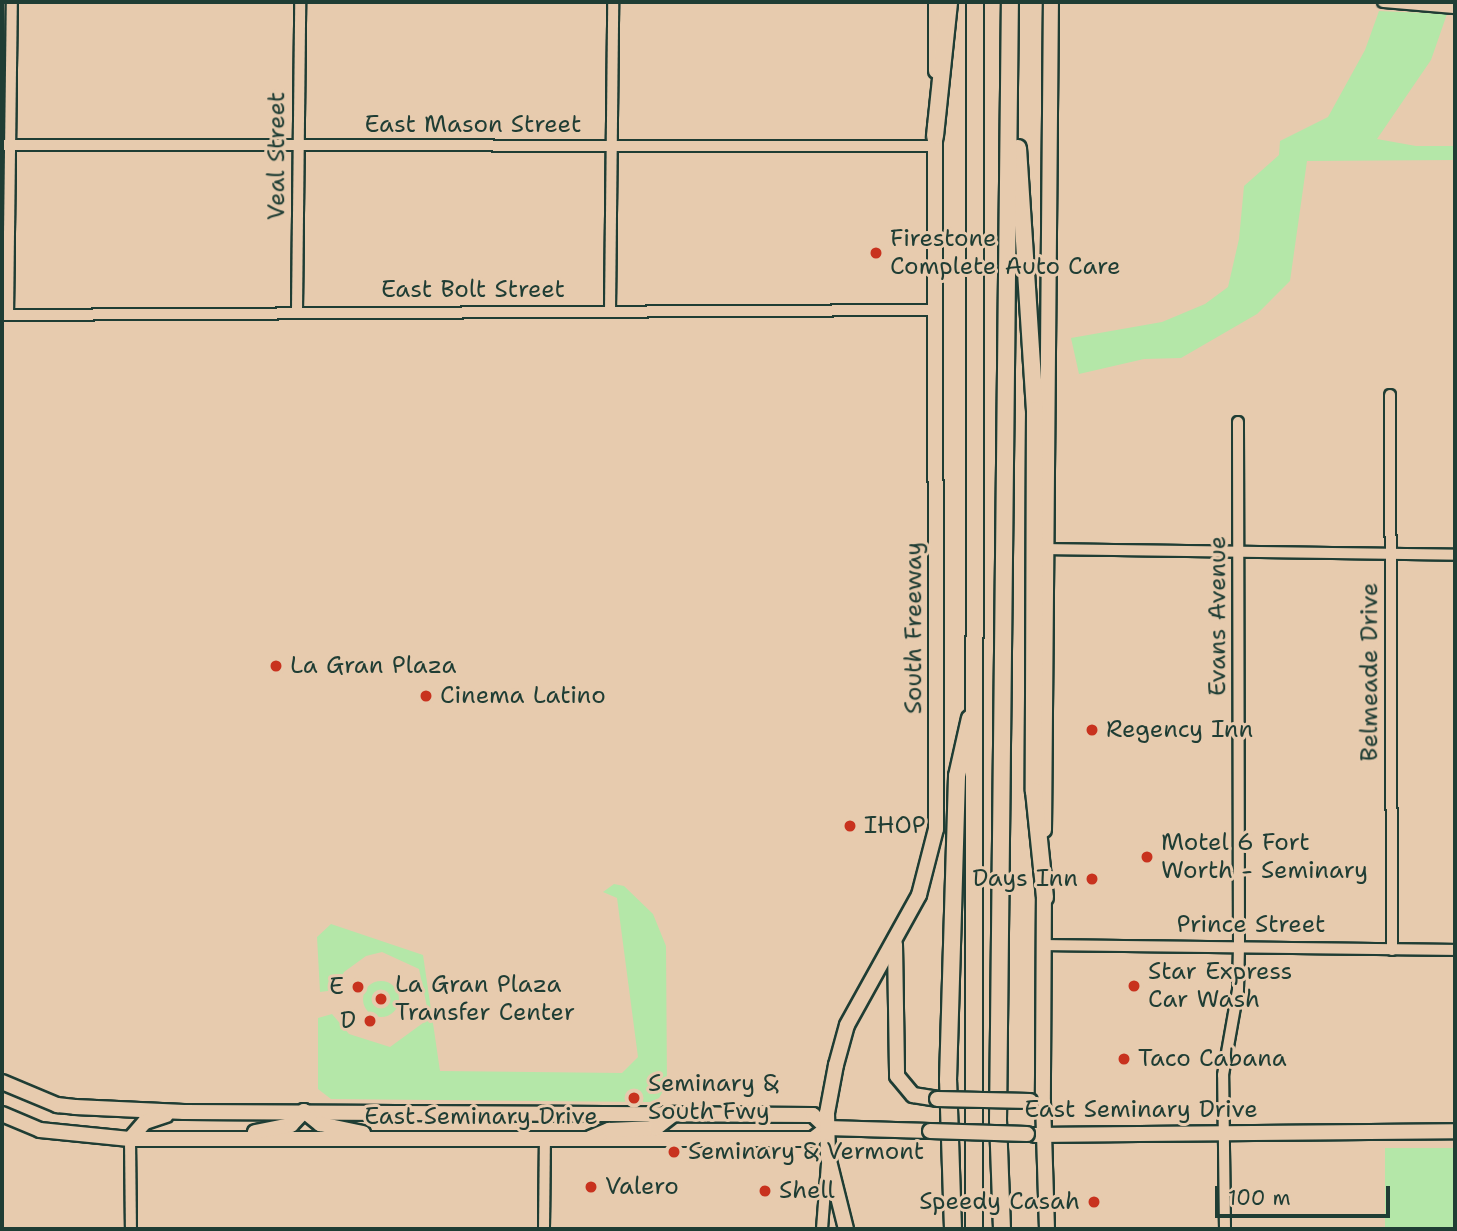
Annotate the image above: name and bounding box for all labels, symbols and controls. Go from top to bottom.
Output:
street label: Veal Street [263,92,291,220]
street label: East Mason Street [365,111,581,139]
place label: Firestone Complete Auto Care [890,225,1121,281]
marker: Firestone Complete Auto Care [868,245,884,261]
street label: East Bolt Street [381,276,565,304]
street label: Evans Avenue [1204,536,1232,696]
street label: South Freeway [900,542,928,714]
street label: Belmeade Drive [1356,583,1384,761]
place label: La Gran Plaza [290,652,456,680]
marker: La Gran Plaza [268,658,284,674]
place label: Cinema Latino [440,682,606,710]
marker: Cinema Latino [418,688,434,704]
place label: Regency Inn [1106,716,1253,744]
marker: Regency Inn [1084,722,1100,738]
place label: IHOP [864,812,926,840]
marker: IHOP [842,818,858,834]
place label: Motel 6 Fort Worth - Seminary [1161,829,1368,885]
marker: Motel 6 Fort Worth - Seminary [1139,849,1155,865]
place label: Days Inn [973,865,1078,893]
marker: Days Inn [1084,871,1100,887]
street label: Prince Street [1176,911,1326,939]
place label: Star Express Car Wash [1148,958,1292,1014]
place label: La Gran Plaza Transfer Center [395,971,575,1027]
place label: E [329,973,344,1001]
marker: Star Express Car Wash [1126,978,1142,994]
marker: E [350,979,366,995]
marker: La Gran Plaza Transfer Center [373,991,389,1007]
place label: D [340,1007,356,1035]
marker: D [362,1013,378,1029]
place label: Taco Cabana [1138,1045,1287,1073]
marker: Taco Cabana [1116,1051,1132,1067]
place label: Seminary & South Fwy [648,1070,778,1126]
marker: Seminary & South Fwy [626,1090,642,1106]
street label: East Seminary Drive [1024,1096,1258,1124]
street label: East Seminary Drive [364,1103,598,1131]
place label: Seminary & Vermont [688,1138,924,1166]
marker: Seminary & Vermont [666,1144,682,1160]
scale bar [1219,1172,1394,1216]
place label: Valero [605,1173,679,1201]
place label: Shell [779,1177,835,1205]
marker: Valero [583,1179,599,1195]
marker: Shell [757,1183,773,1199]
text: 100 m [1228,1184,1291,1212]
place label: Speedy Casah [919,1188,1080,1216]
marker: Speedy Casah [1086,1194,1102,1210]

